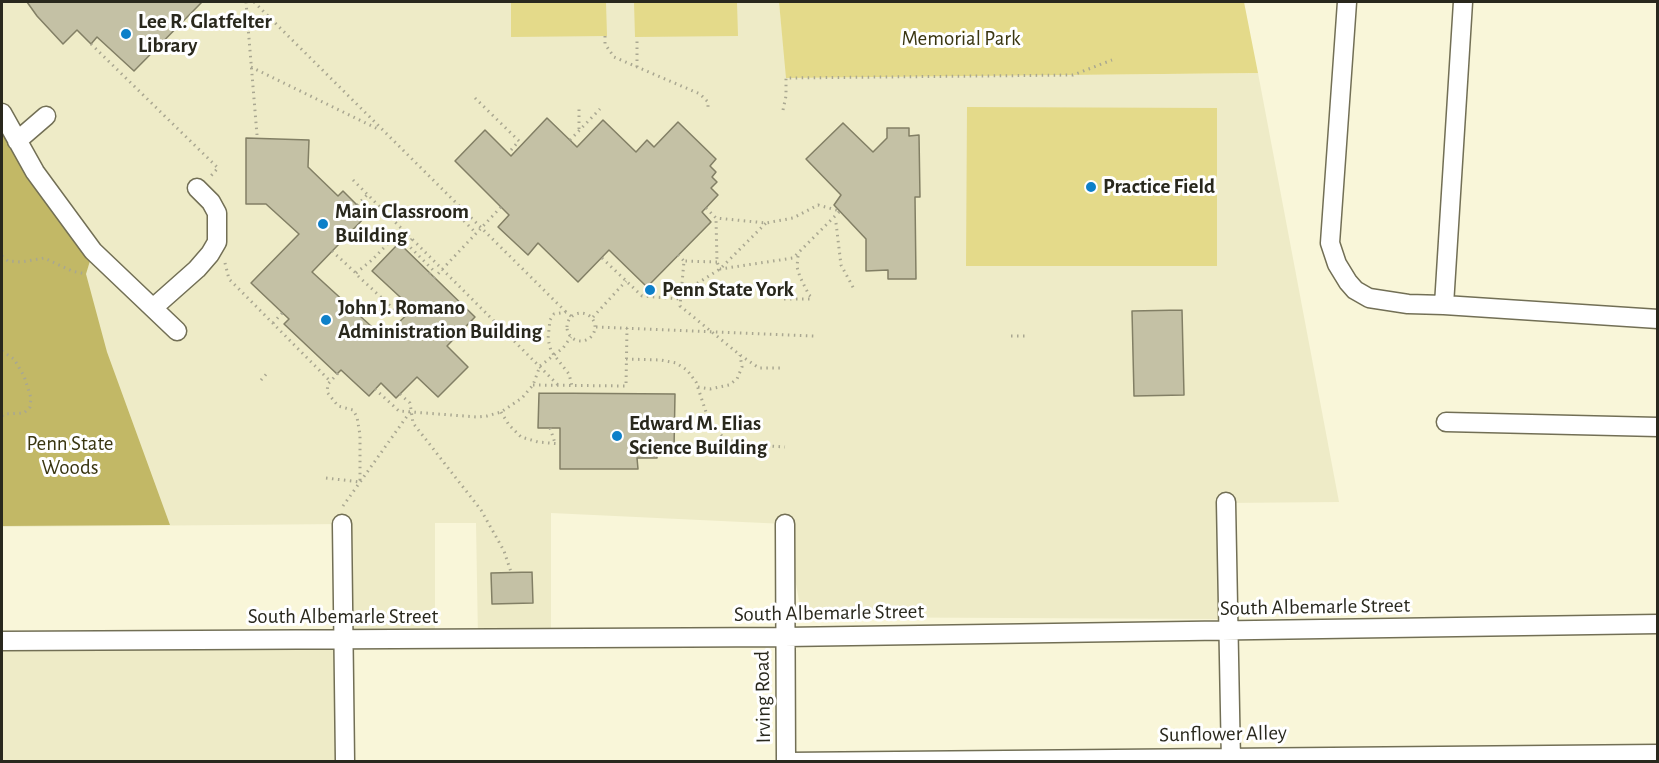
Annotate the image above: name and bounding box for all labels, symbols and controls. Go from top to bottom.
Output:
place label: Lee R. Glatfelter Library [138,9,272,59]
park label: Memorial Park [901,26,1021,52]
marker: Lee R. Glatfelter Library [119,27,133,41]
place label: Practice Field [1103,174,1215,200]
marker: Practice Field [1084,180,1098,194]
place label: Main Classroom Building [335,199,469,249]
marker: Main Classroom Building [316,217,330,231]
place label: Penn State York [662,277,794,303]
marker: Penn State York [643,283,657,297]
place label: John J. Romano Administration Building [338,295,542,345]
marker: John J. Romano Administration Building [319,313,333,327]
place label: Edward M. Elias Science Building [629,411,767,461]
marker: Edward M. Elias Science Building [610,429,624,443]
park label: Penn State Woods [26,431,114,481]
street label: South Albemarle Street [1220,593,1410,621]
street label: South Albemarle Street [734,599,924,627]
street label: South Albemarle Street [248,604,438,630]
street label: Irving Road [750,650,776,744]
street label: Sunflower Alley [1159,720,1287,748]

